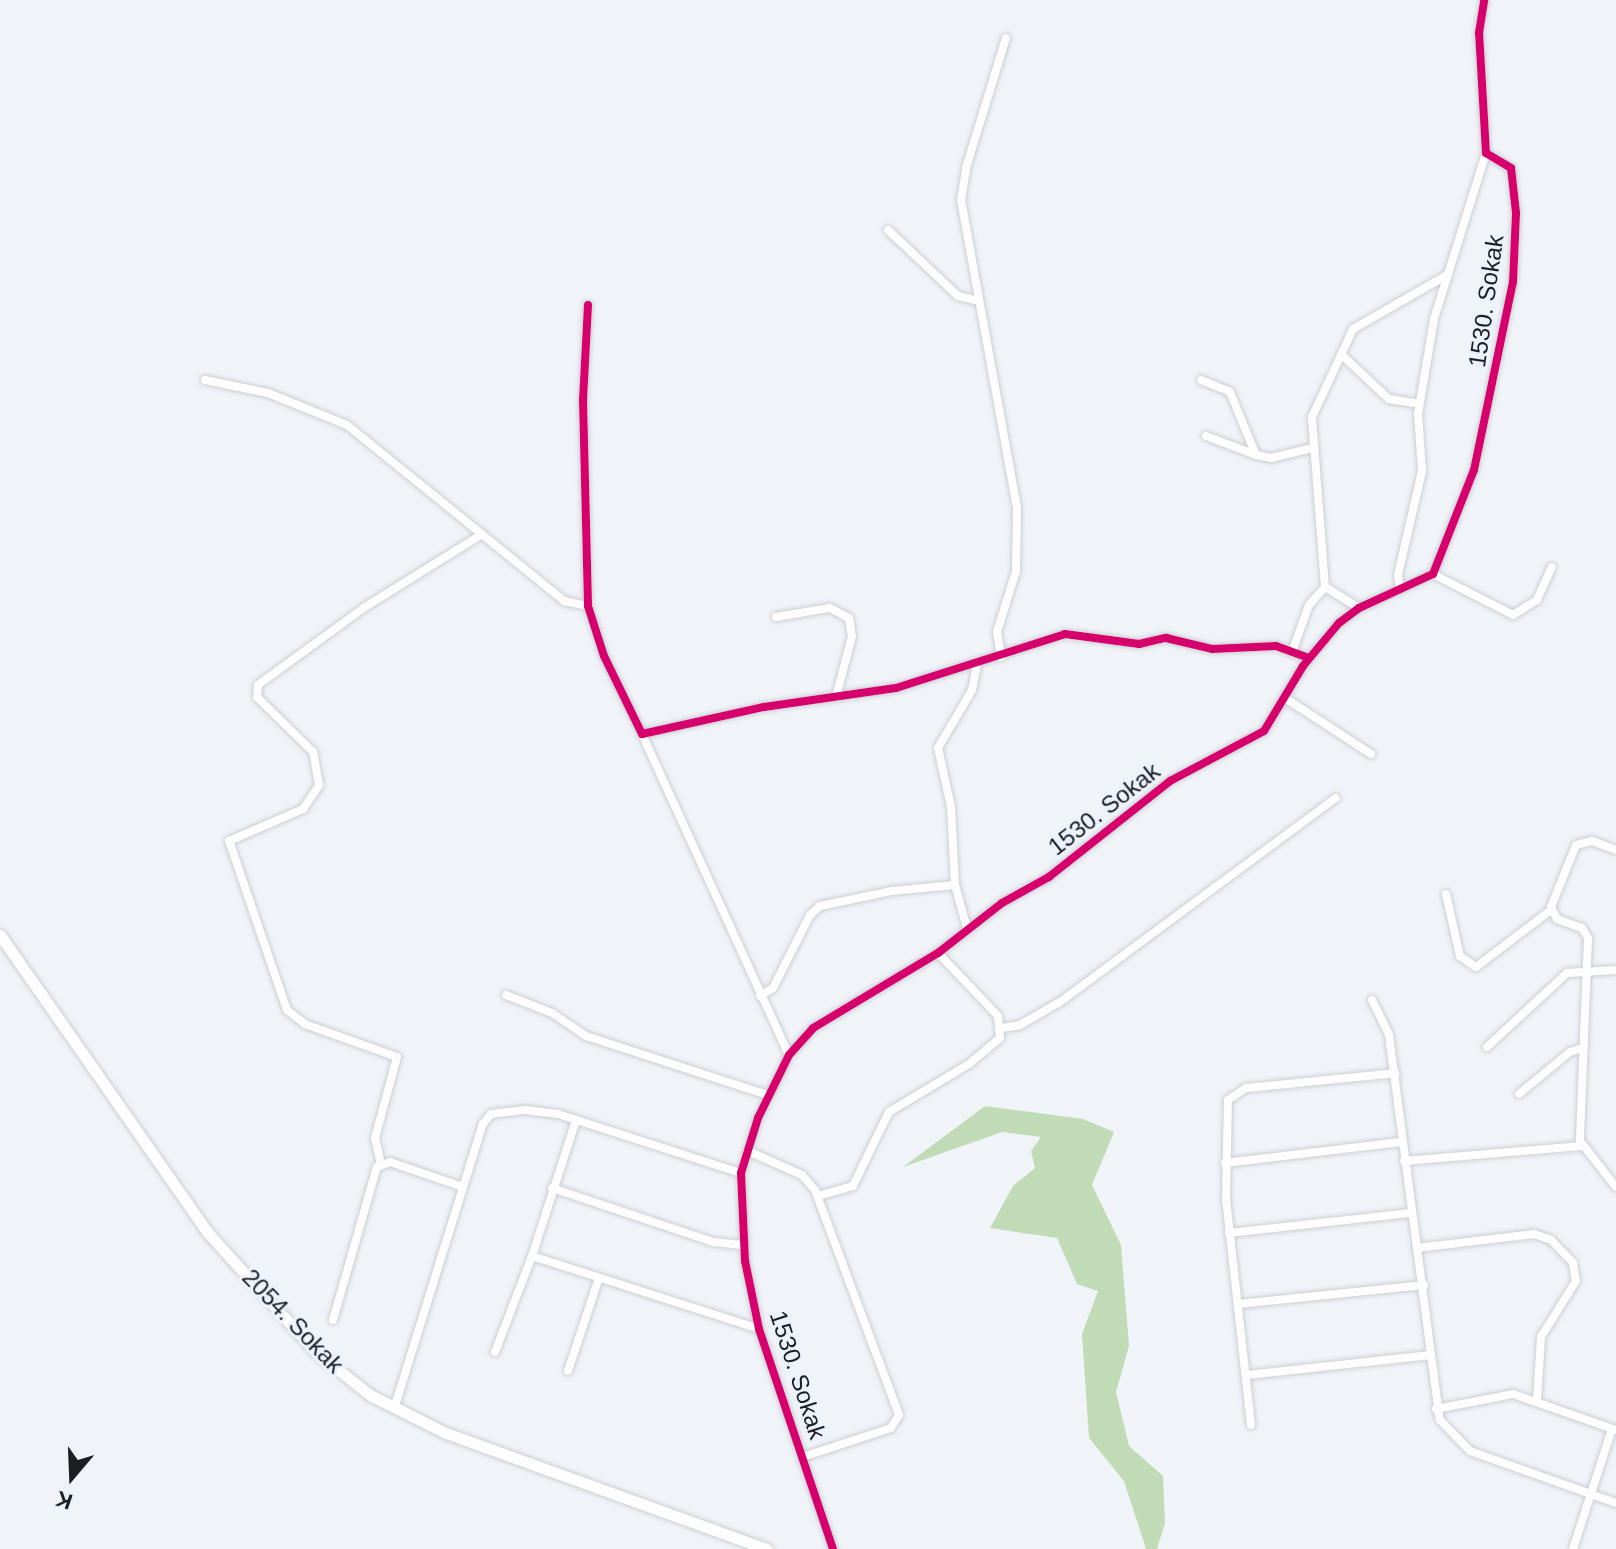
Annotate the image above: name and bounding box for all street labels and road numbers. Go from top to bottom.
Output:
street label: 1530. Sokak [1462,233,1510,369]
street label: 1530. Sokak [1043,757,1165,861]
street label: 2054. Sokak [236,1263,350,1379]
street label: 1530. Sokak [764,1307,832,1443]

